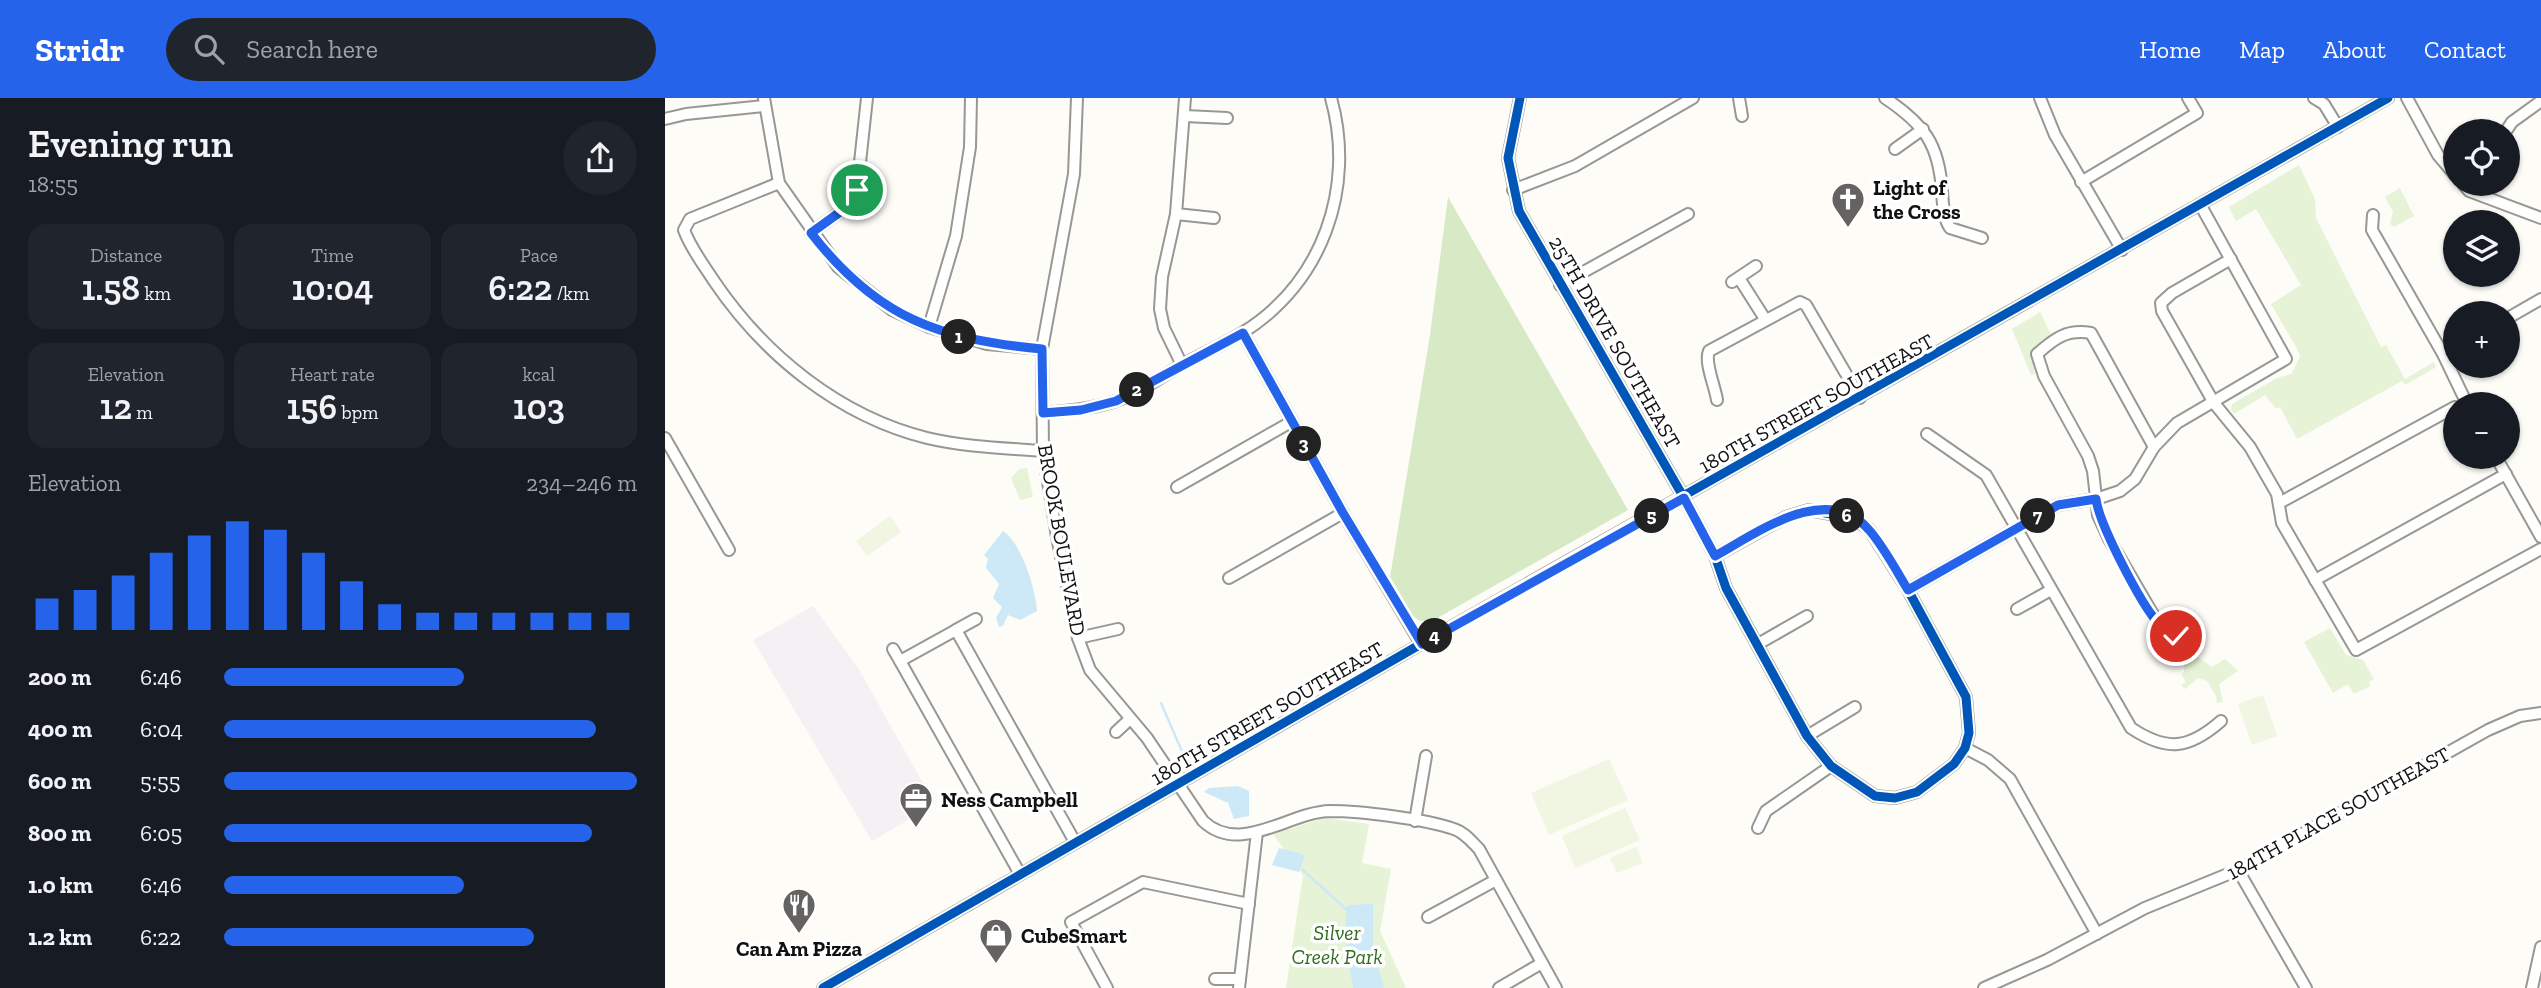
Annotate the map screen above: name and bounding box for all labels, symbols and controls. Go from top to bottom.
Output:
search box [166,18,656,81]
text: Stridr [35,30,124,69]
icon: search [190,30,228,68]
text: Search here [246,33,378,65]
text: Home [2139,35,2201,64]
text: Map [2239,35,2285,64]
text: About [2323,35,2386,64]
text: Contact [2424,35,2506,64]
map controls [2443,119,2520,469]
button: locate [2443,119,2520,196]
text: Evening run [28,121,233,167]
button: share [563,121,637,195]
pin [827,160,887,220]
text: 18:55 [28,170,78,198]
icon: arrive [838,171,876,209]
place label: Light of the Cross [1873,175,1961,224]
church icon: Light of the Cross [1829,180,1867,229]
button: layers [2443,210,2520,287]
street label: 25TH DRIVE SOUTHEAST [1544,232,1686,452]
text: Distance [90,244,162,267]
text: Time [311,244,354,267]
text: Pace [520,244,558,267]
text: 1.58 [82,267,140,309]
text: 10:04 [291,267,374,309]
text: 6:22 [488,267,552,309]
text: km [140,282,171,305]
text: /km [552,282,589,305]
button: + [2443,301,2520,378]
pin: 1 [941,320,977,354]
text: 1 [955,325,962,348]
street label: 180TH STREET SOUTHEAST [1694,328,1938,478]
text: Elevation [88,363,165,386]
text: Heart rate [290,363,375,386]
text: kcal [523,363,555,386]
pin: 2 [1119,372,1155,408]
text: 2 [1131,378,1142,401]
text: 12 [100,386,132,428]
text: 156 [286,386,337,428]
text: 103 [513,386,565,428]
button: − [2443,392,2520,469]
text: m [132,401,153,424]
text: bpm [337,401,379,424]
pin: 3 [1287,426,1321,462]
text: 3 [1298,432,1309,455]
street label: BROOK BOULEVARD [1033,442,1091,638]
text: Elevation [28,469,121,497]
text: 234–246 m [526,469,637,497]
pin: 5 [1635,498,1669,534]
pin: 6 [1829,498,1865,534]
pin: 7 [2021,498,2055,534]
text: 5 [1647,504,1656,527]
text: 6 [1841,504,1852,527]
text: 7 [2033,504,2042,527]
pin [2146,606,2206,666]
icon: check [2157,617,2195,655]
pin: 4 [1417,618,1453,654]
text: 4 [1429,624,1440,647]
street label: 180TH STREET SOUTHEAST [1146,636,1388,790]
text: 200 m [28,663,91,691]
text: 6:46 [140,663,182,691]
text: 400 m [28,715,92,743]
text: 6:04 [140,715,183,743]
street label: 184TH PLACE SOUTHEAST [2222,741,2454,885]
text: 600 m [28,767,91,795]
text: 5:55 [140,767,180,795]
office icon: Ness Campbell [897,780,935,829]
place label: Ness Campbell [941,787,1078,812]
text: 800 m [28,819,91,847]
text: 6:05 [140,819,182,847]
text: 1.0 km [28,871,93,899]
text: 6:46 [140,871,182,899]
restaurant icon: Can Am Pizza [780,886,818,935]
shop icon: CubeSmart [977,916,1015,965]
park label: Silver Creek Park [1291,920,1383,969]
text: 1.2 km [28,923,92,951]
text: 6:22 [140,923,181,951]
place label: CubeSmart [1021,923,1128,948]
place label: Can Am Pizza [736,936,862,961]

